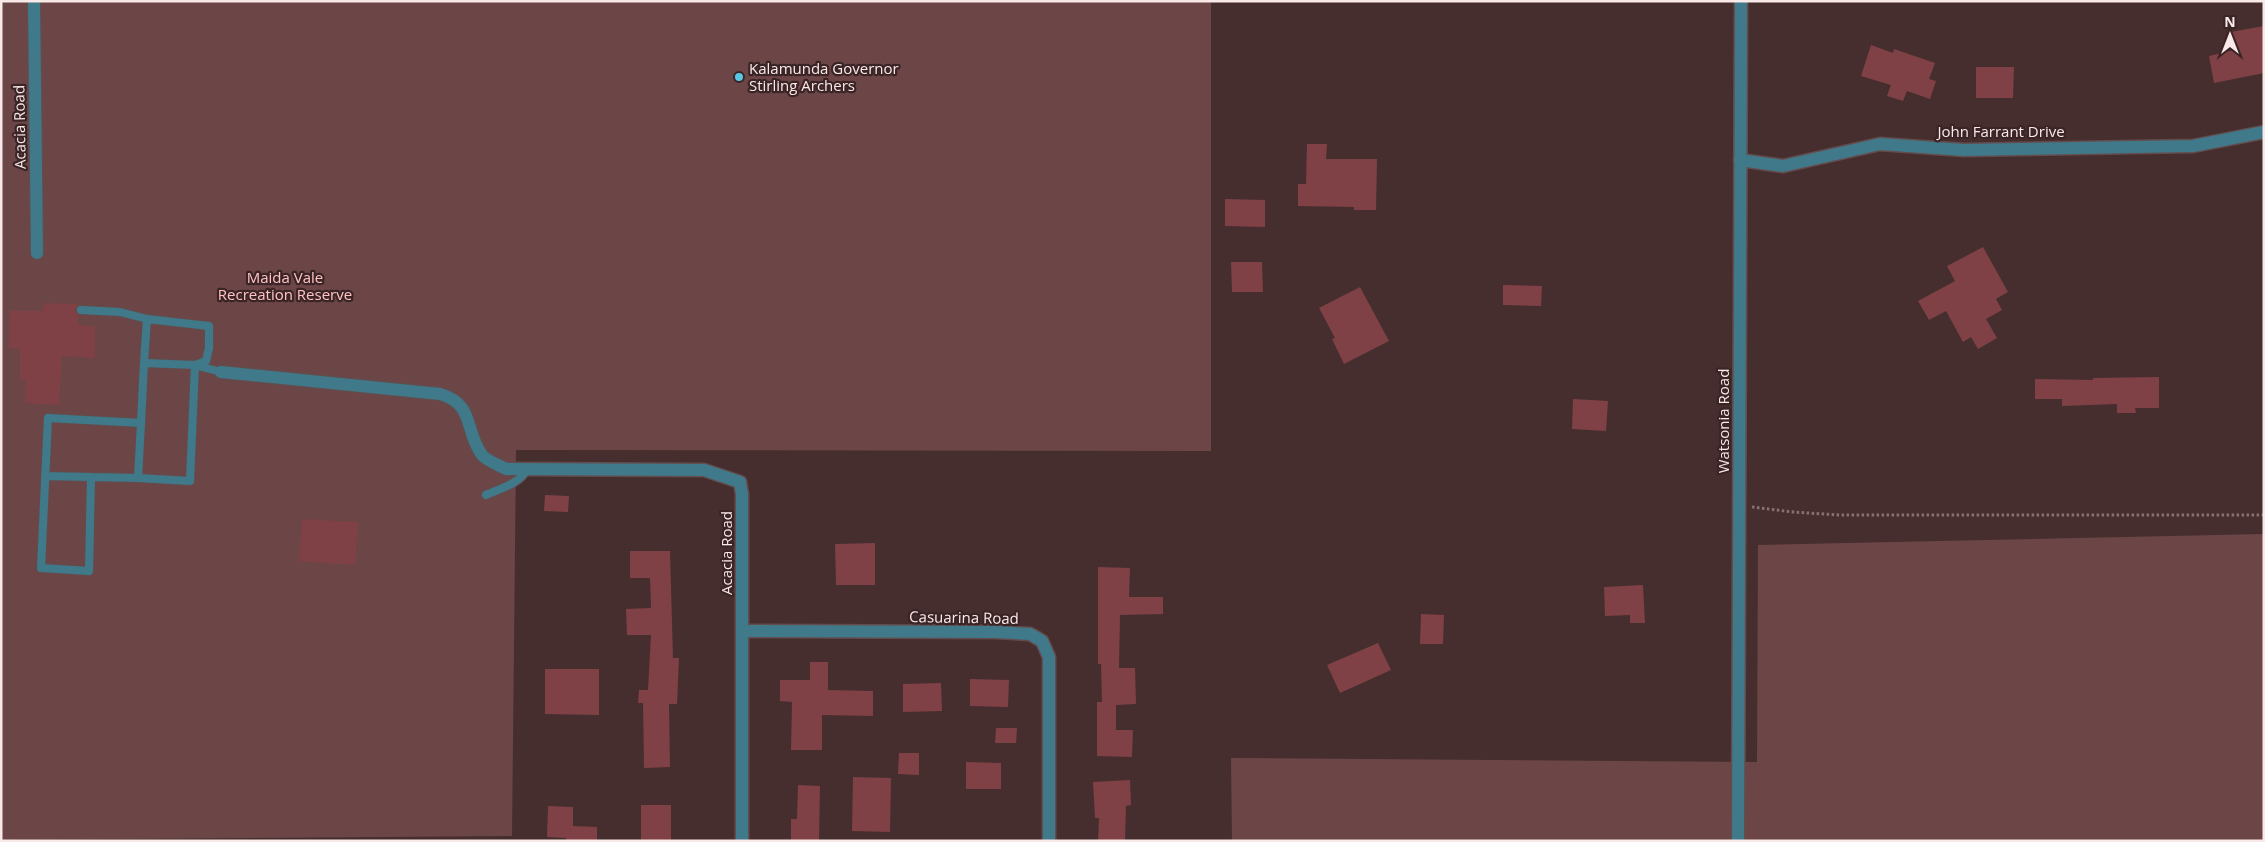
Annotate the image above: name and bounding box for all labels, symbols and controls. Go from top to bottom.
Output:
north arrow [2205,10,2255,60]
text: N [2224,12,2236,31]
place label: Kalamunda Governor Stirling Archers [749,58,899,95]
marker: Kalamunda Governor Stirling Archers [733,71,745,83]
street label: Acacia Road [8,85,30,169]
street label: John Farrant Drive [1935,121,2065,141]
park label: Maida Vale Recreation Reserve [218,267,352,304]
street label: Watsonia Road [1713,369,1733,473]
street label: Acacia Road [716,511,736,595]
street label: Casuarina Road [909,606,1019,628]

